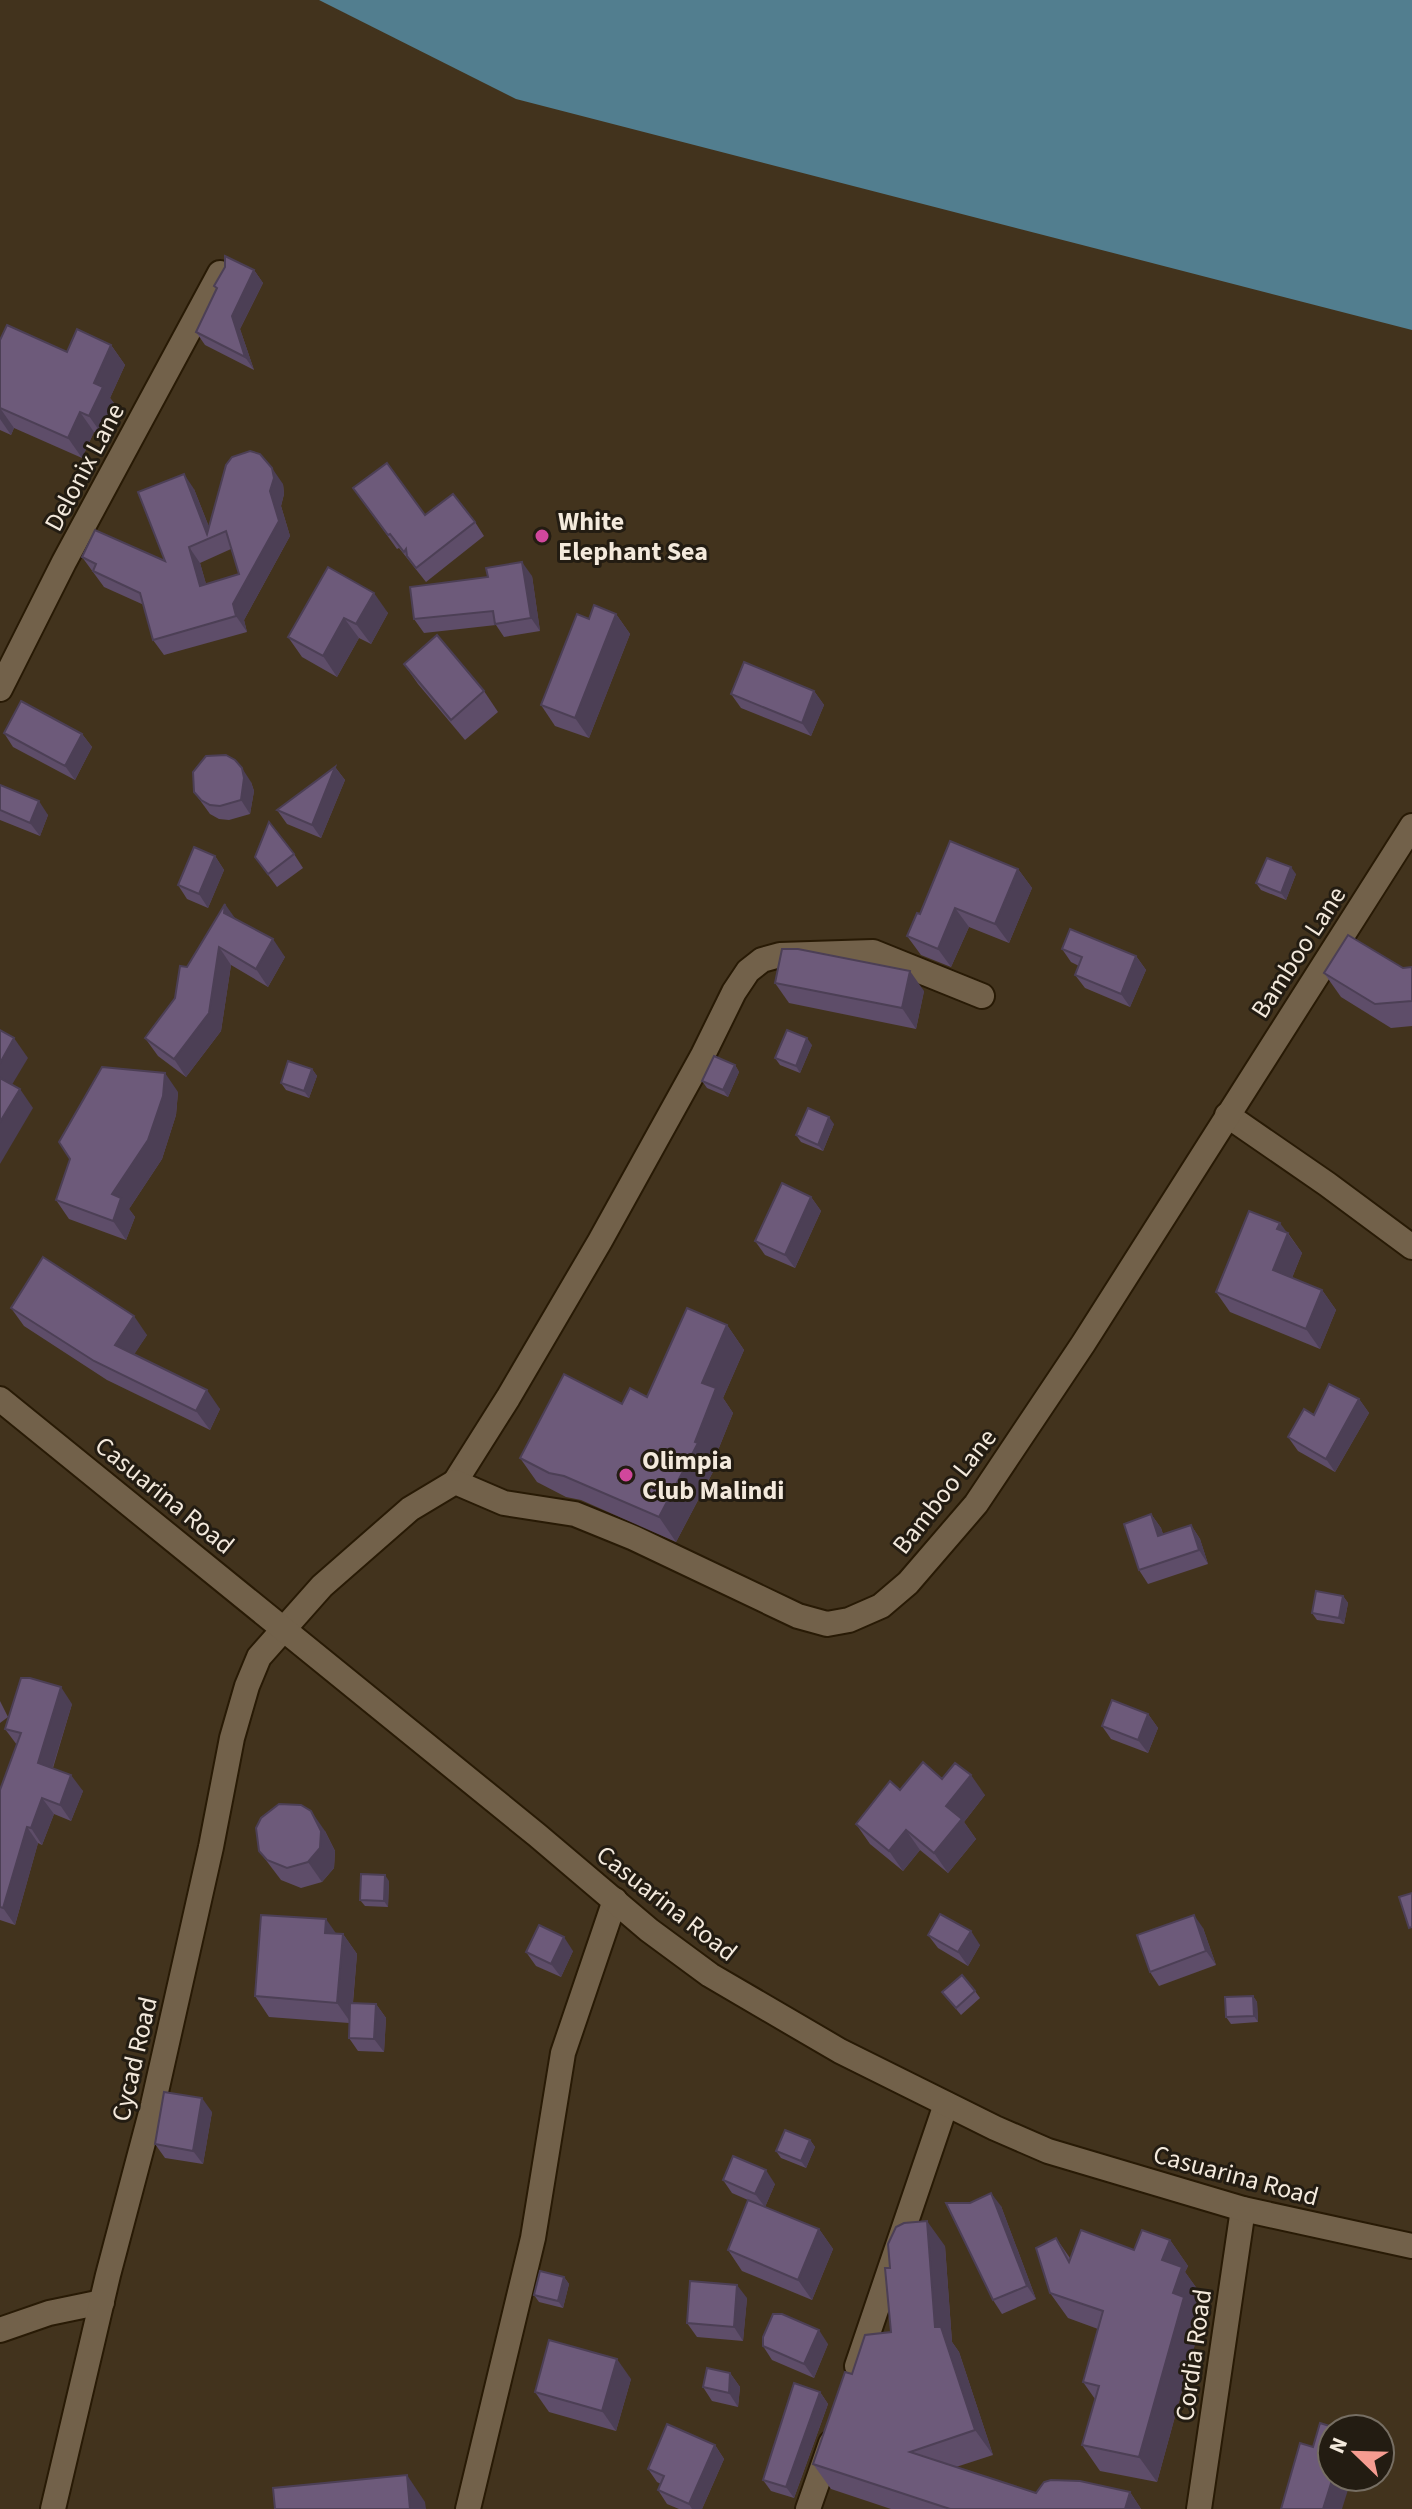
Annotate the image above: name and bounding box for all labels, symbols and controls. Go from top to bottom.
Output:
street label: Delonix Lane [35,397,134,538]
place label: White Elephant Sea [558,503,708,570]
marker: White Elephant Sea [533,527,551,545]
street label: Bamboo Lane [1242,879,1355,1025]
street label: Bamboo Lane [883,1421,1005,1562]
street label: Casuarina Road [87,1428,242,1563]
place label: Olimpia Club Malindi [642,1442,785,1509]
marker: Olimpia Club Malindi [617,1466,635,1484]
street label: Casuarina Road [588,1837,745,1970]
street label: Cycad Road [102,1993,167,2125]
street label: Casuarina Road [1149,2136,1323,2215]
street label: Cordia Road [1166,2287,1221,2423]
north arrow [1316,2413,1396,2493]
text: N [1321,2433,1356,2459]

